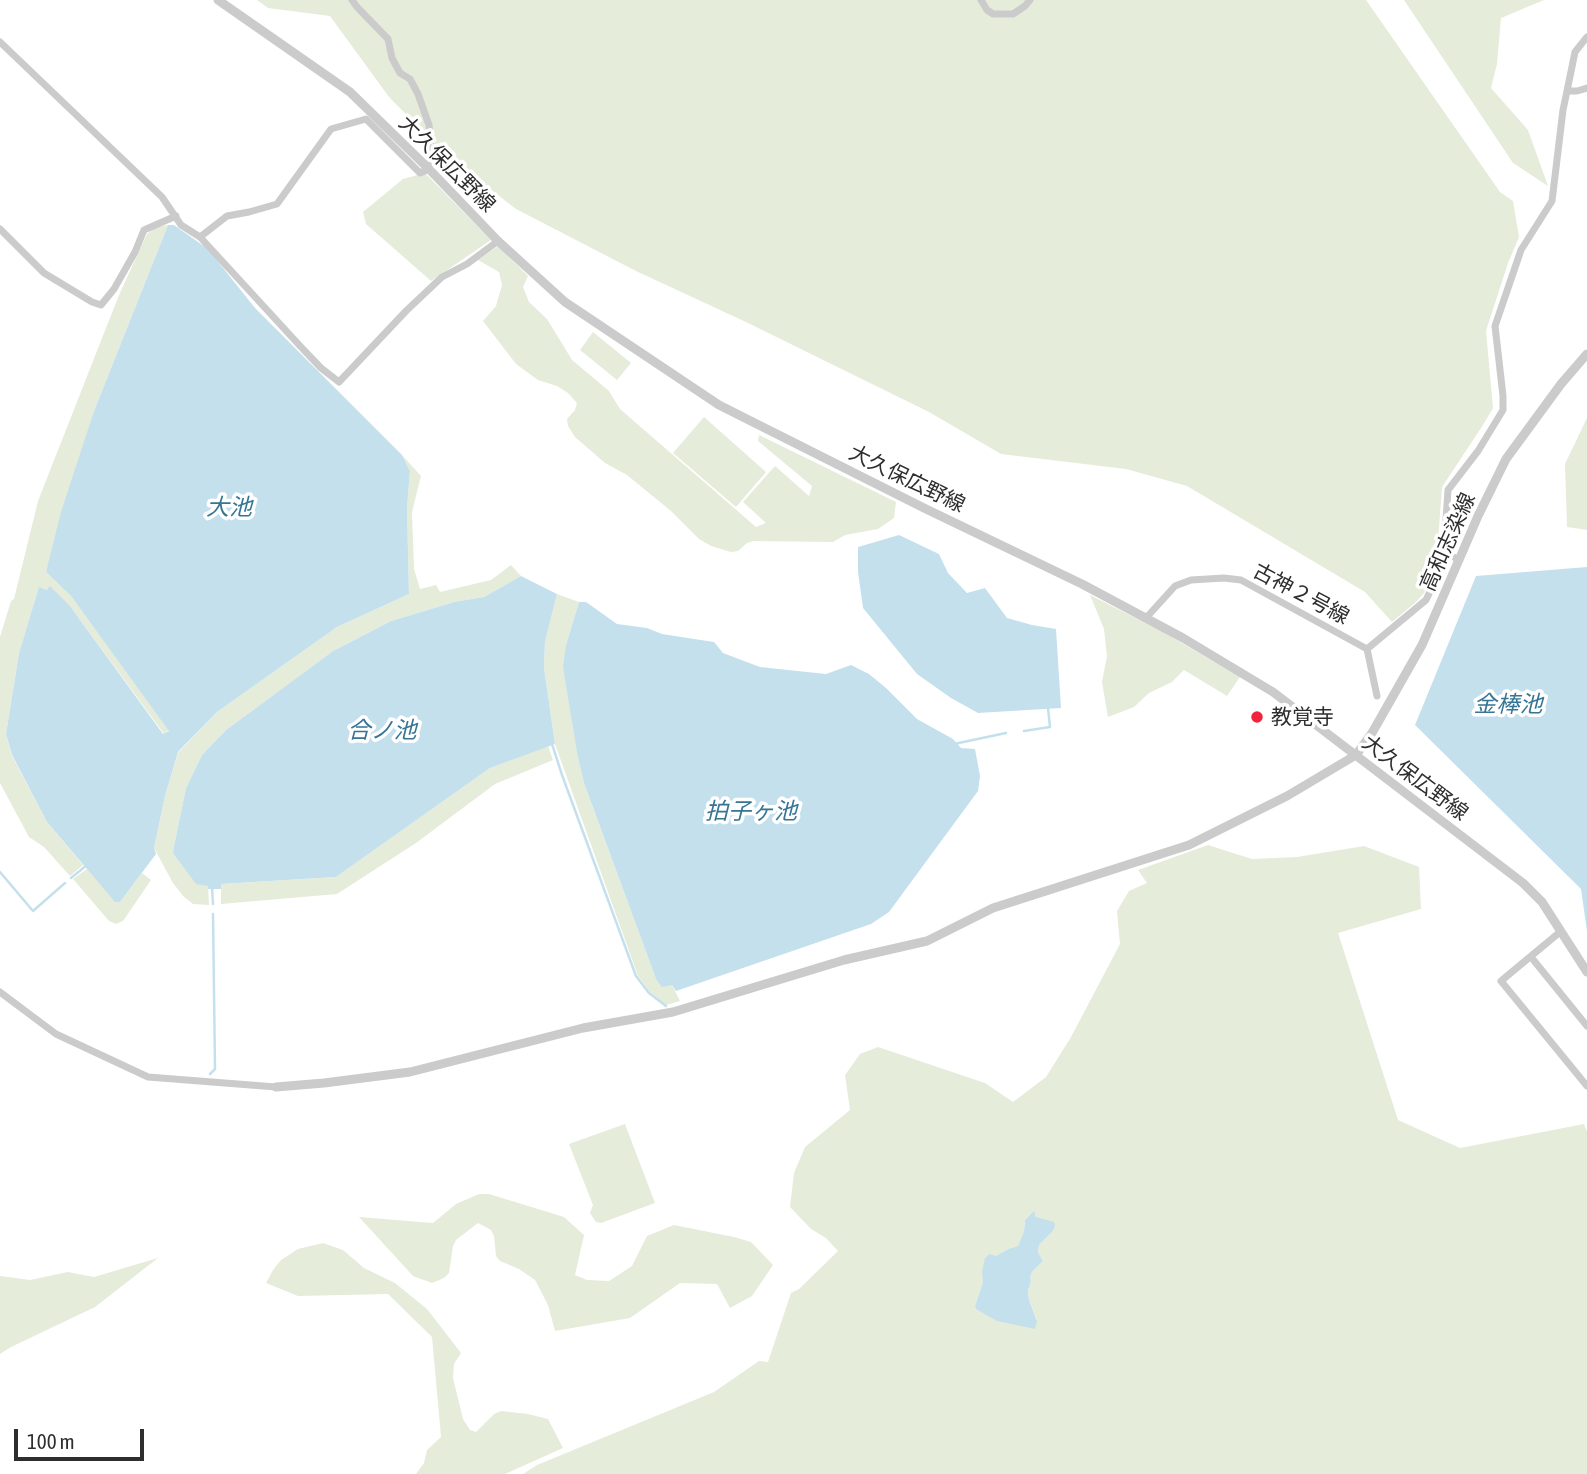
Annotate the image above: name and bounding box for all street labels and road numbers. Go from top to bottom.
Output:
street label: 大久保広野線 [394,111,500,217]
street label: 大久保広野線 [845,440,969,518]
street label: 高和志染線 [1415,489,1481,595]
street label: 古神２号線 [1249,558,1353,630]
street label: 大久保広野線 [1357,730,1473,826]

